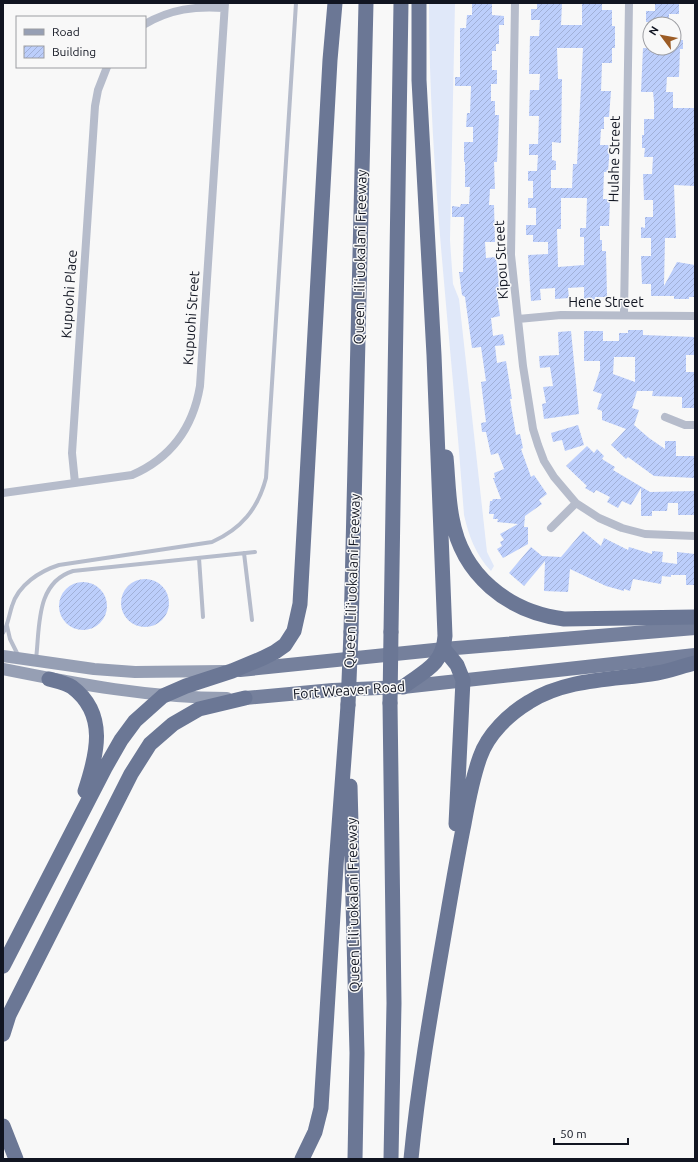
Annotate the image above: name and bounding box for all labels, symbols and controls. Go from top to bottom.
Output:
legend [16,16,146,68]
north arrow [642,16,682,56]
text: N [646,24,661,37]
text: Road [52,25,80,38]
text: Building [52,45,96,58]
street label: Hulahe Street [605,115,623,202]
street label: Queen Liliʻuokalani Freeway [350,169,370,345]
street label: Kipou Street [491,220,511,300]
street label: Kupuohi Place [58,249,80,339]
street label: Kupuohi Street [180,270,202,366]
street label: Hene Street [568,294,644,310]
street label: Queen Liliʻuokalani Freeway [341,493,363,669]
street label: Fort Weaver Road [292,678,406,702]
street label: Queen Liliʻuokalani Freeway [343,817,363,993]
scale bar [554,1120,628,1146]
text: 50 m [560,1127,587,1140]

